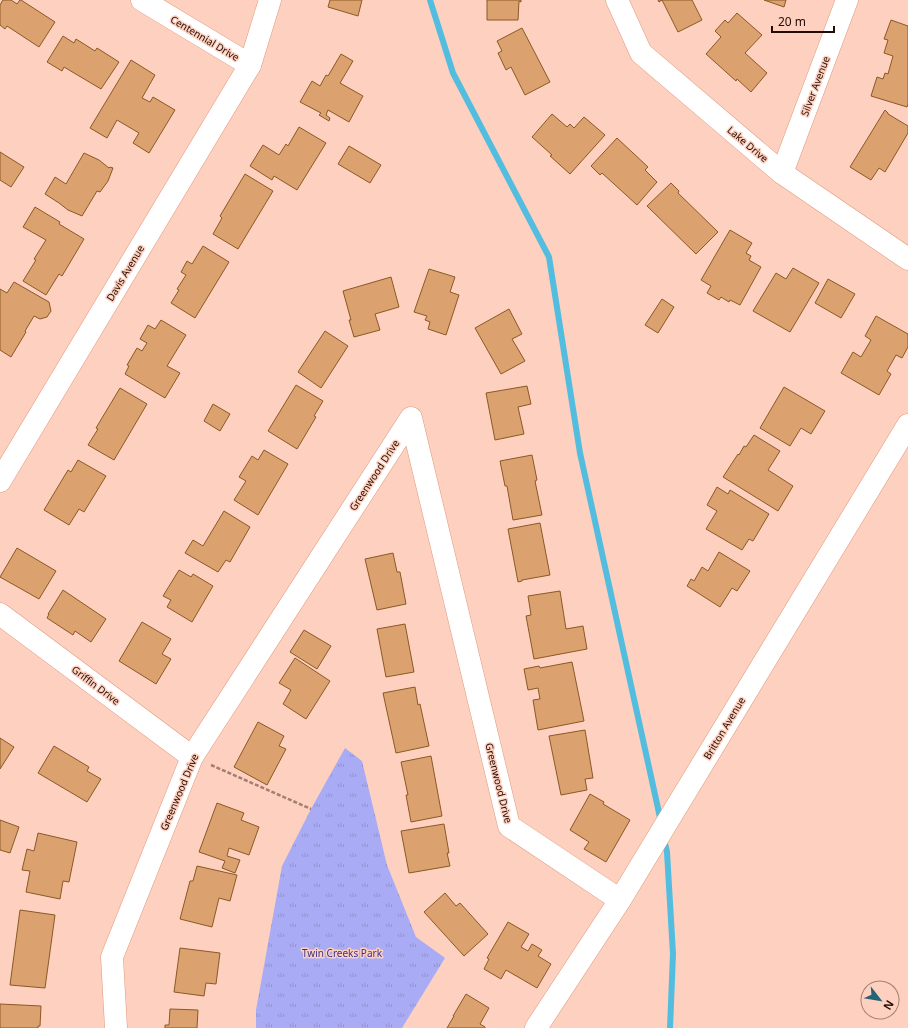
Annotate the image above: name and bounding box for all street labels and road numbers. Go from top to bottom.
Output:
street label: Centennial Drive [168,12,242,64]
street label: Silver Avenue [797,54,833,118]
street label: Lake Drive [725,123,772,165]
street label: Davis Avenue [103,242,147,304]
street label: Greenwood Drive [346,436,402,513]
street label: Griffin Drive [69,662,123,708]
street label: Britton Avenue [700,694,748,762]
street label: Greenwood Drive [482,741,516,825]
street label: Greenwood Drive [157,751,202,833]

